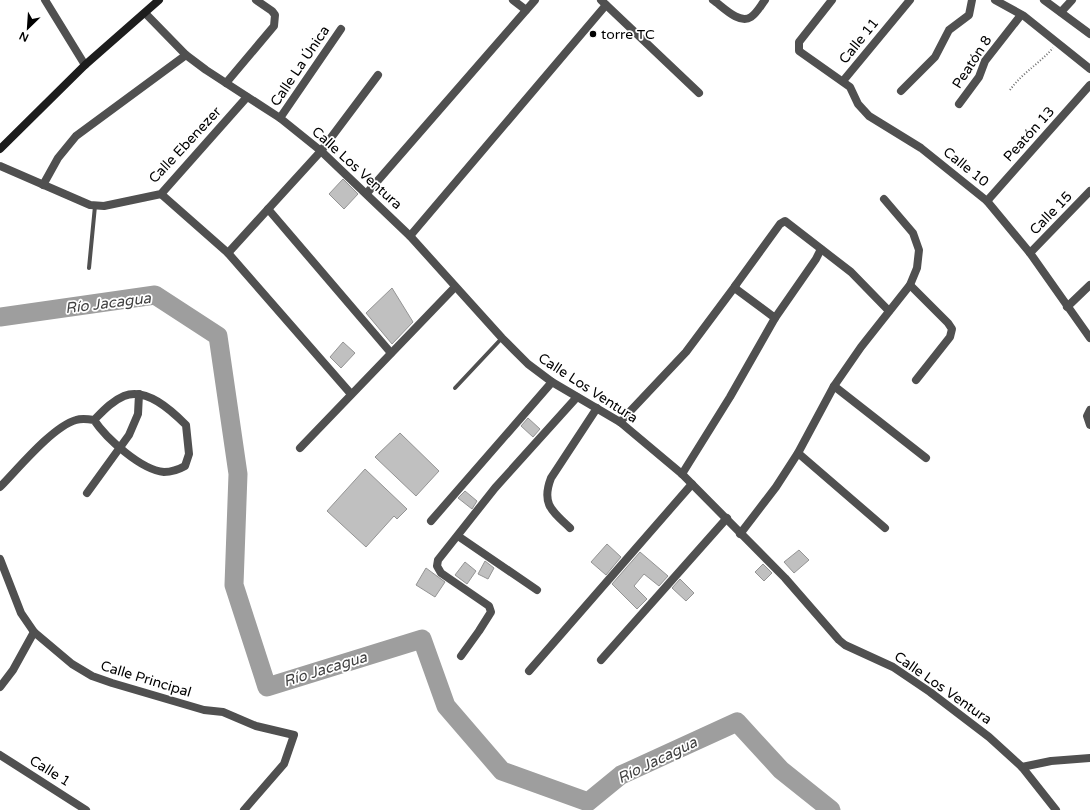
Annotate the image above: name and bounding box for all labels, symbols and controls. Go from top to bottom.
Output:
north arrow [8,8,48,48]
street label: Calle 11 [835,15,883,67]
street label: Calle La Única [267,23,333,109]
place label: torre TC [601,26,655,43]
text: N [17,29,31,44]
marker: torre TC [588,29,598,39]
street label: Peatón 8 [949,32,995,92]
street label: Calle Ebenezer [145,103,225,187]
street label: Peatón 13 [1000,103,1058,165]
street label: Calle Los Ventura [308,123,406,213]
street label: Calle 10 [940,143,992,191]
street label: Calle 15 [1026,188,1076,238]
water label: Río Jacagua [64,289,152,317]
street label: Calle Los Ventura [535,349,641,427]
water label: Río Jacagua [281,648,369,690]
street label: Calle Los Ventura [891,648,995,728]
street label: Calle Principal [99,657,193,701]
water label: Río Jacagua [614,733,700,787]
street label: Calle 1 [26,752,74,790]

